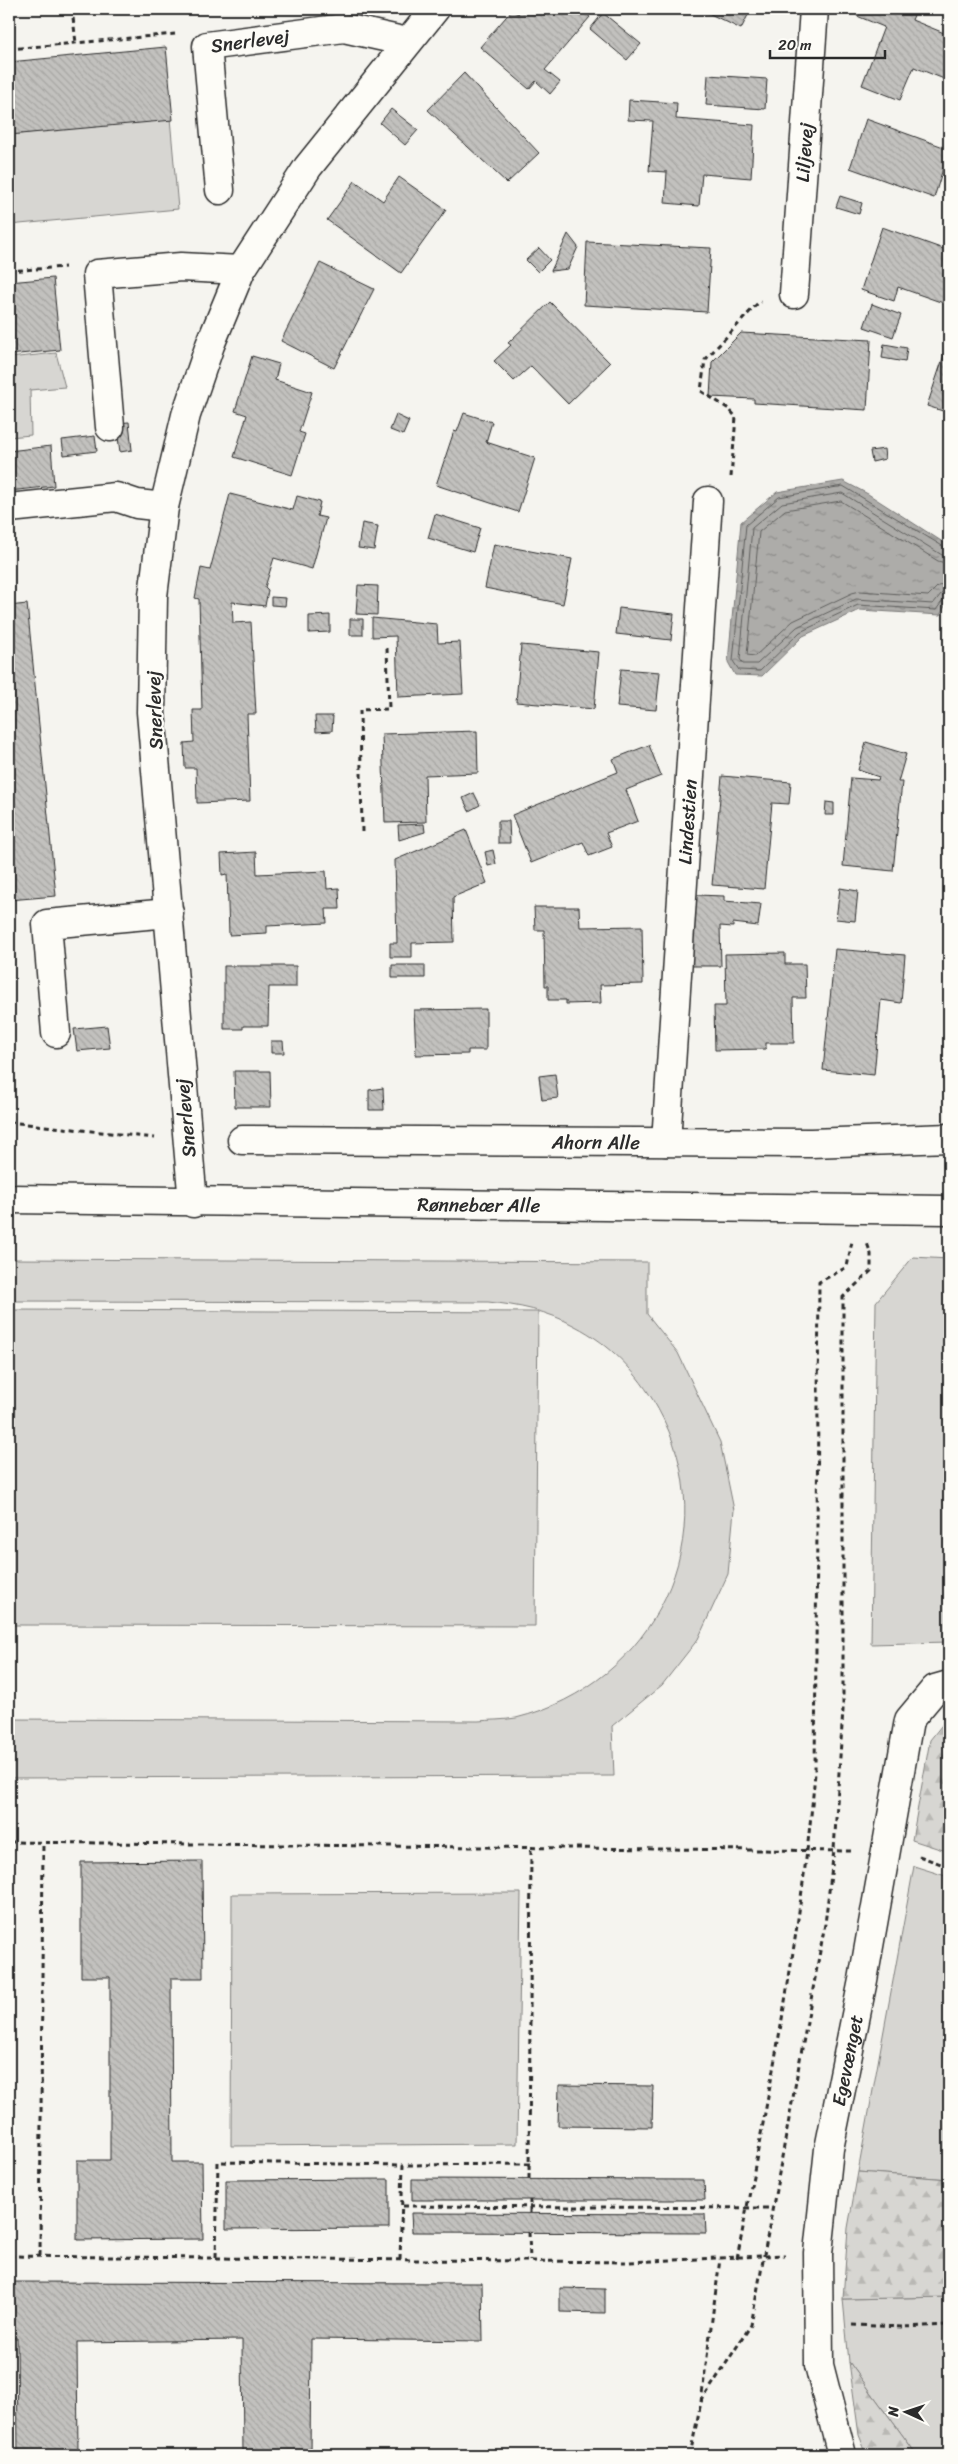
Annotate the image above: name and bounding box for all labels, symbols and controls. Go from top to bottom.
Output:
street label: Snerlevej [209,19,292,62]
scale bar [770,28,886,60]
text: 20 m [778,32,812,58]
street label: Liljevej [786,121,823,183]
street label: Snerlevej [137,669,172,750]
street label: Lindestien [668,778,707,865]
street label: Snerlevej [166,1076,205,1159]
street label: Ahorn Alle [551,1126,640,1159]
street label: Rønnebær Alle [417,1188,541,1222]
street label: Egevænget [822,2012,873,2109]
north arrow [880,2386,930,2436]
text: N [881,2406,906,2418]

